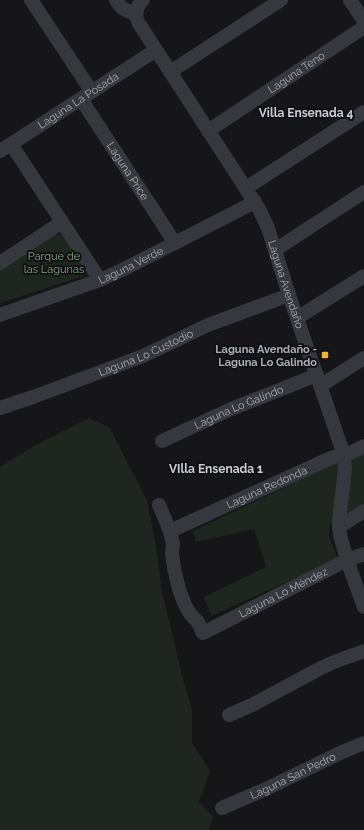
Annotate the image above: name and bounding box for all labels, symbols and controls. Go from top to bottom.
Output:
street label: Laguna Teno [266,49,328,96]
street label: Laguna La Posada [35,70,121,132]
district label: Villa Ensenada 4 [259,106,353,120]
street label: Laguna Price [104,140,152,203]
street label: Laguna Avendaño [265,239,306,331]
street label: Laguna Verde [96,244,166,287]
park label: Parque de las Lagunas [24,250,84,276]
street label: Laguna Lo Custodio [97,327,196,379]
place label: Laguna Avendaño - Laguna Lo Galindo [215,343,317,369]
marker: Laguna Avendaño - Laguna Lo Galindo [320,350,330,360]
street label: Laguna Lo Galindo [192,383,286,432]
district label: VIlla Ensenada 1 [169,462,263,476]
street label: Laguna Redonda [224,464,309,512]
street label: Laguna Lo Méndez [237,565,330,621]
street label: Laguna San Pedro [248,750,338,802]

